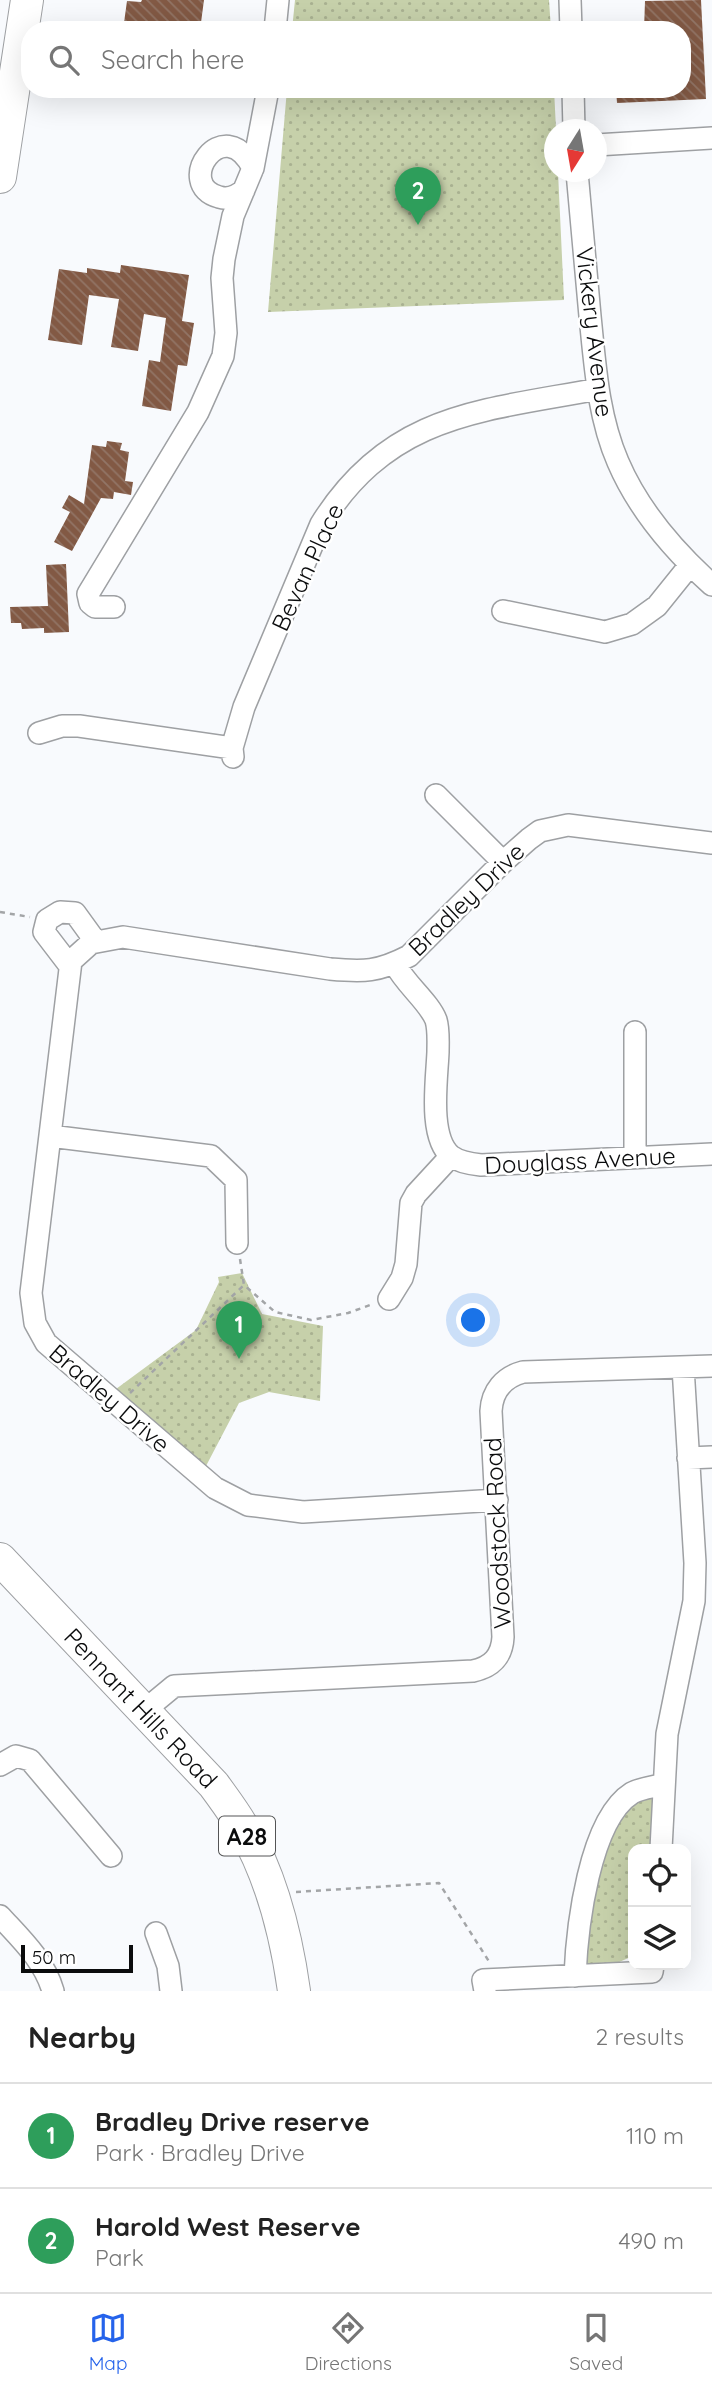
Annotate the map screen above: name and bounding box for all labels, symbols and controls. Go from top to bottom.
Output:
search box [21,21,691,98]
icon: search [45,41,83,79]
text: Search here [101,43,245,76]
north arrow [544,119,607,182]
pin: 2 [395,167,441,225]
street label: Vickery Avenue [570,245,620,419]
street label: Bevan Place [264,499,350,635]
street label: Bradley Drive [402,836,530,962]
street label: Douglass Avenue [484,1140,676,1180]
pin: 1 [216,1301,262,1359]
your location [456,1303,490,1337]
street label: Bradley Drive [43,1337,177,1459]
street label: Woodstock Road [477,1437,517,1629]
street label: Pennant Hills Road [58,1622,224,1794]
road number: A28 [219,1816,275,1856]
map controls [628,1844,691,1970]
button: locate [628,1844,691,1907]
button: layers [628,1907,691,1970]
scale bar [21,1942,133,1974]
text: 50 m [32,1945,76,1969]
text: Nearby [28,2018,136,2056]
text: 2 results [595,2022,684,2051]
text: Bradley Drive reserve [95,2105,370,2138]
text: 1 [47,2121,55,2150]
text: 110 m [626,2121,684,2150]
text: Park · Bradley Drive [95,2138,305,2167]
text: Harold West Reserve [95,2210,361,2243]
text: 2 [44,2226,58,2255]
text: 490 m [619,2226,684,2255]
text: Park [95,2243,144,2272]
tab: Map [89,2309,127,2375]
tab: Directions [305,2309,392,2375]
tab: Saved [569,2309,623,2375]

